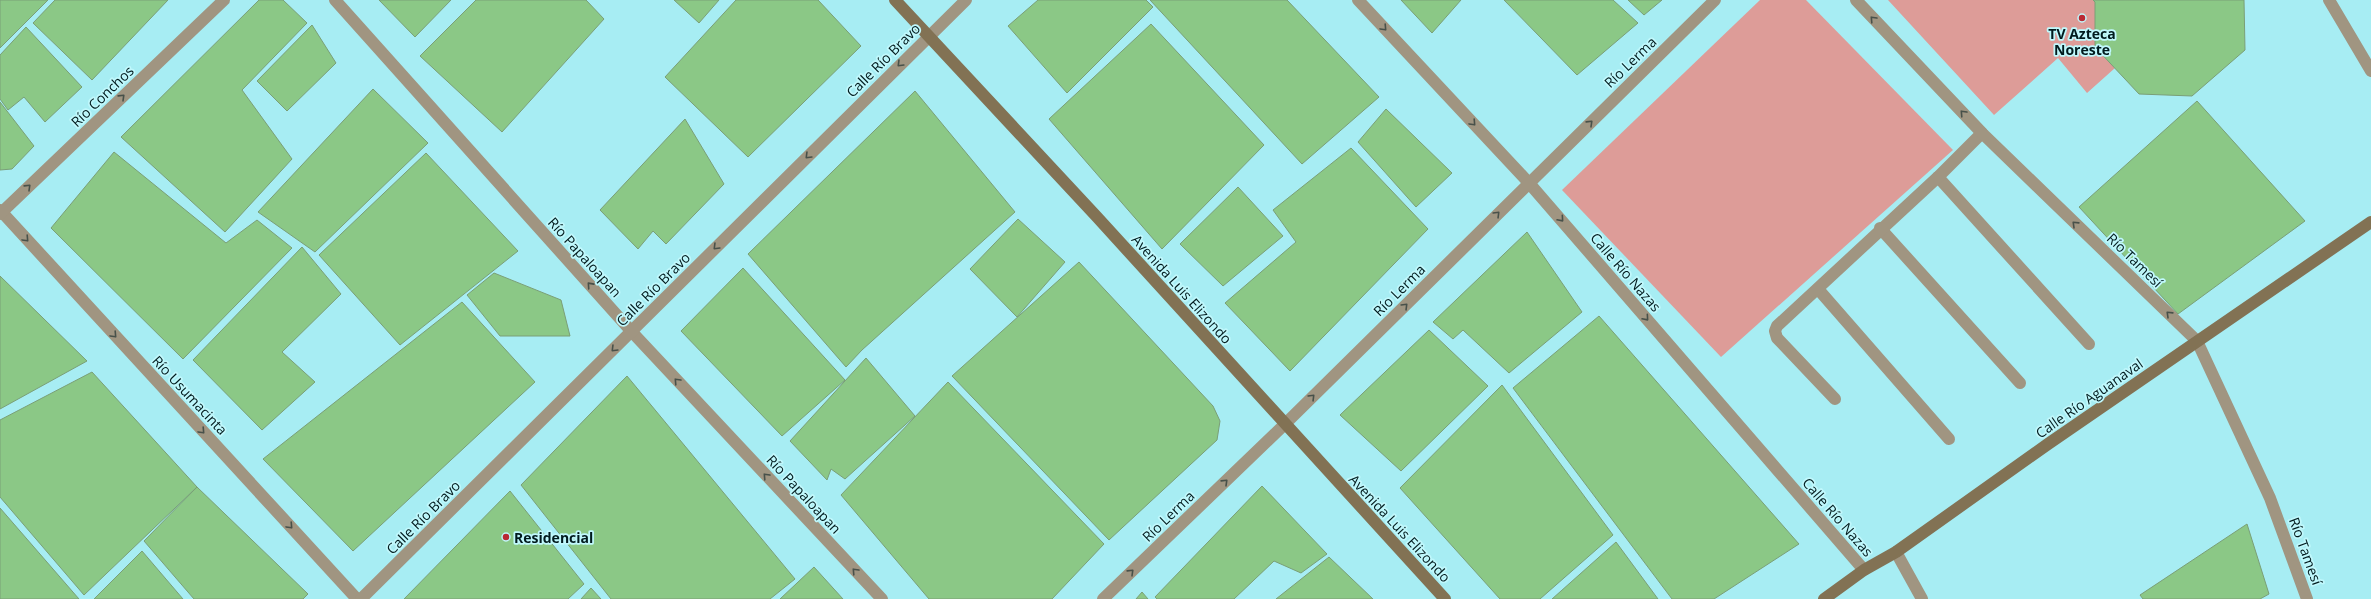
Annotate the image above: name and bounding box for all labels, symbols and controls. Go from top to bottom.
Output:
marker: TV Azteca Noreste [2077,13,2087,23]
one-way arrow [1871,16,1878,23]
street label: Calle Río Bravo [842,19,924,101]
one-way arrow [1379,24,1386,31]
place label: TV Azteca Noreste [2048,24,2116,59]
street label: Río Lerma [1600,32,1660,92]
one-way arrow [897,59,905,67]
street label: Río Conchos [66,61,138,131]
one-way arrow [117,95,125,102]
one-way arrow [1960,110,1968,118]
one-way arrow [1468,118,1476,126]
one-way arrow [1585,120,1593,128]
one-way arrow [805,151,813,158]
one-way arrow [23,184,31,192]
one-way arrow [1492,211,1500,219]
street label: Río Papaloapan [544,213,626,301]
one-way arrow [1556,215,1563,222]
one-way arrow [2072,221,2080,228]
street label: Calle Río Nazas [1586,229,1666,316]
street label: Río Tamesí [2103,229,2167,292]
street label: Avenida Luis Elizondo [1128,230,1236,348]
one-way arrow [22,234,29,242]
one-way arrow [713,242,721,250]
street label: Calle Río Bravo [612,248,694,330]
street label: Río Lerma [1369,260,1429,320]
one-way arrow [587,282,594,289]
one-way arrow [1400,303,1407,311]
one-way arrow [2166,311,2174,319]
one-way arrow [1641,313,1648,320]
one-way arrow [110,330,117,338]
one-way arrow [611,344,619,352]
street label: Río Usumacinta [148,351,232,439]
street label: Calle Río Aguanaval [2032,354,2146,442]
one-way arrow [675,378,682,386]
one-way arrow [1307,394,1315,402]
one-way arrow [198,426,205,434]
street label: Río Papaloapan [762,450,846,538]
street label: Avenida Luis Elizondo [1345,470,1455,586]
one-way arrow [764,473,771,480]
street label: Calle Río Nazas [1798,474,1878,561]
street label: Calle Río Bravo [382,476,464,558]
one-way arrow [1220,479,1228,487]
street label: Río Lerma [1138,486,1198,546]
street label: Río Tamesí [2285,515,2327,588]
one-way arrow [286,522,293,529]
place label: Residencial [514,528,593,547]
marker: Residencial [501,532,511,542]
one-way arrow [853,568,860,575]
one-way arrow [1126,569,1134,577]

